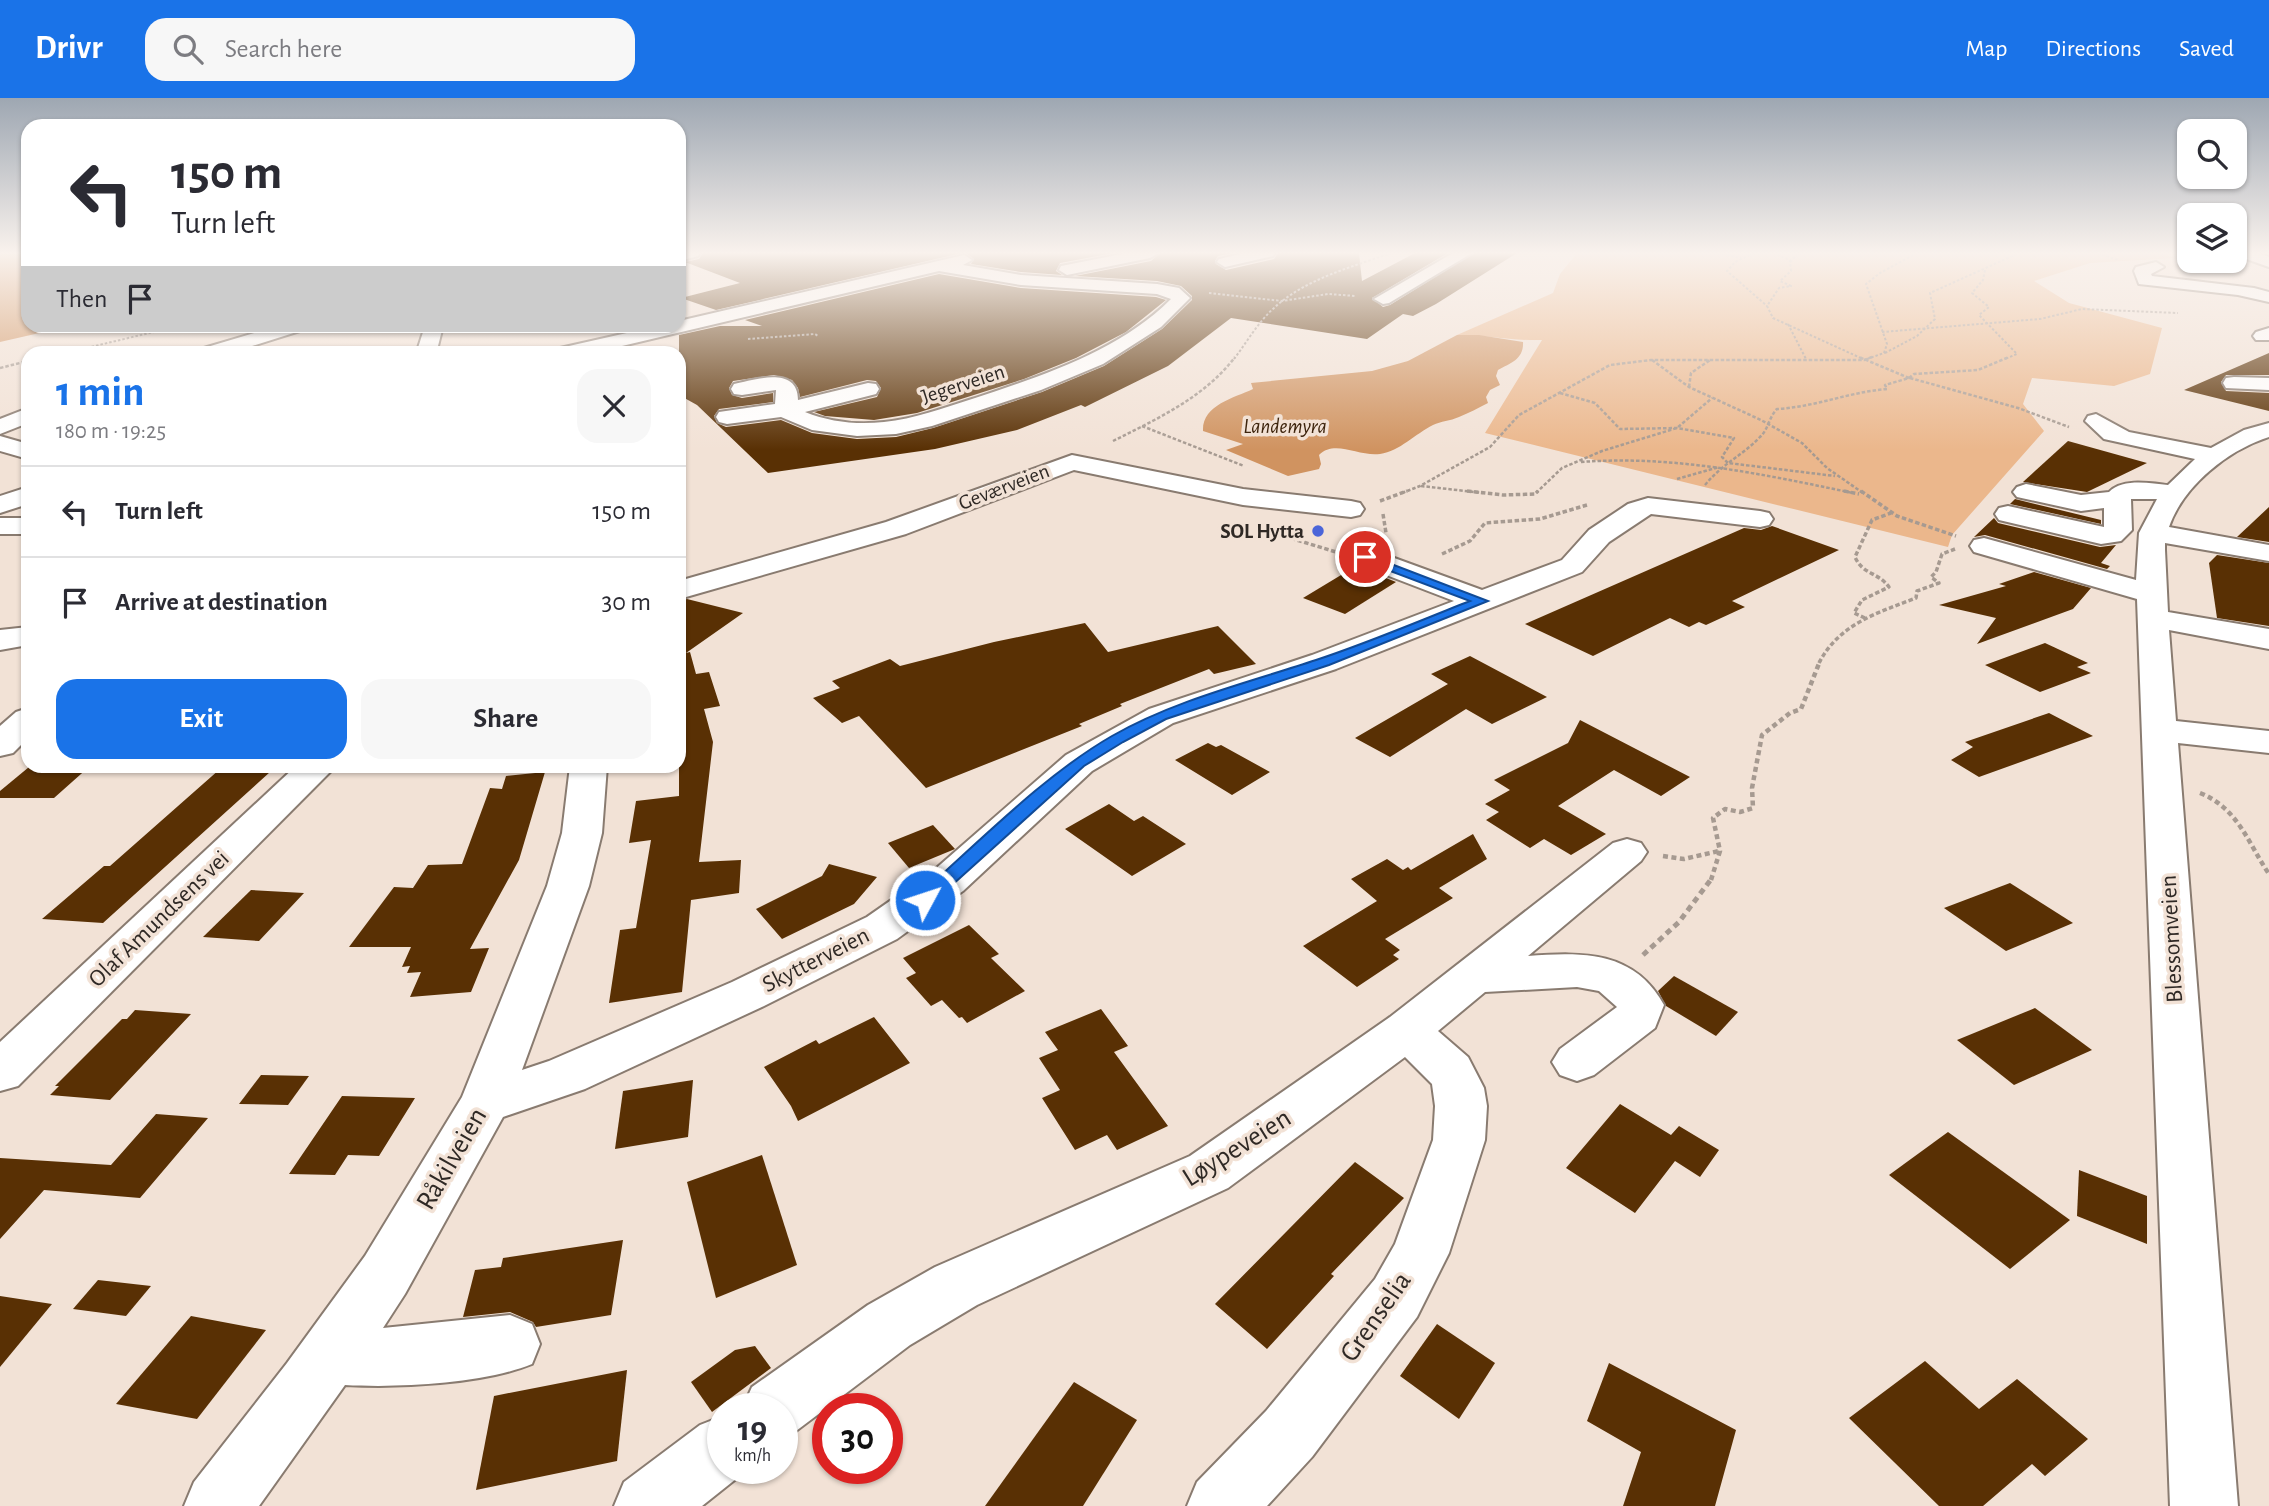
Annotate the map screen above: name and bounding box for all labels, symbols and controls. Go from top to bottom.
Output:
search box [145,18,635,81]
icon: search [169,30,207,68]
text: Drivr [35,32,103,65]
text: Search here [225,36,342,62]
text: Map [1965,37,2007,61]
text: Directions [2045,37,2141,61]
text: Saved [2179,37,2234,61]
map controls [2177,119,2247,273]
button: search [2177,119,2247,189]
icon: left [56,147,147,238]
text: 150 m [171,149,282,198]
button: layers [2177,203,2247,273]
text: Turn left [171,207,275,239]
icon: arrive [121,280,159,318]
text: Then [56,286,107,312]
street label: Jegerveien [919,361,1007,407]
button: close [577,369,651,443]
text: 1 min [56,371,145,413]
water label: Landemyra [1243,416,1327,437]
text: 180 m · 19:25 [56,420,166,443]
street label: Geværveien [956,460,1052,514]
icon: left [56,493,94,531]
text: Turn left [115,498,203,524]
text: 150 m [592,498,651,524]
place label: SOL Hytta [1220,521,1304,542]
marker: SOL Hytta [1310,523,1326,539]
pin [1335,527,1395,587]
icon: arrive [1346,538,1384,576]
icon: arrive [56,584,94,622]
text: Arrive at destination [115,589,328,615]
text: 30 m [601,589,651,615]
button: Exit [56,679,347,759]
button: Share [361,679,651,759]
street label: Olaf Amundsens vei [84,846,234,992]
position arrow [888,863,962,937]
street label: Blessomveien [2157,874,2187,1004]
street label: Skytterveien [759,923,873,997]
street label: Råkilveien [412,1103,492,1215]
street label: Løypeveien [1178,1104,1296,1192]
street label: Grenselia [1335,1267,1417,1367]
speed limit sign: 30 [812,1393,903,1484]
text: 19 [738,1412,767,1447]
text: km/h [734,1447,771,1465]

